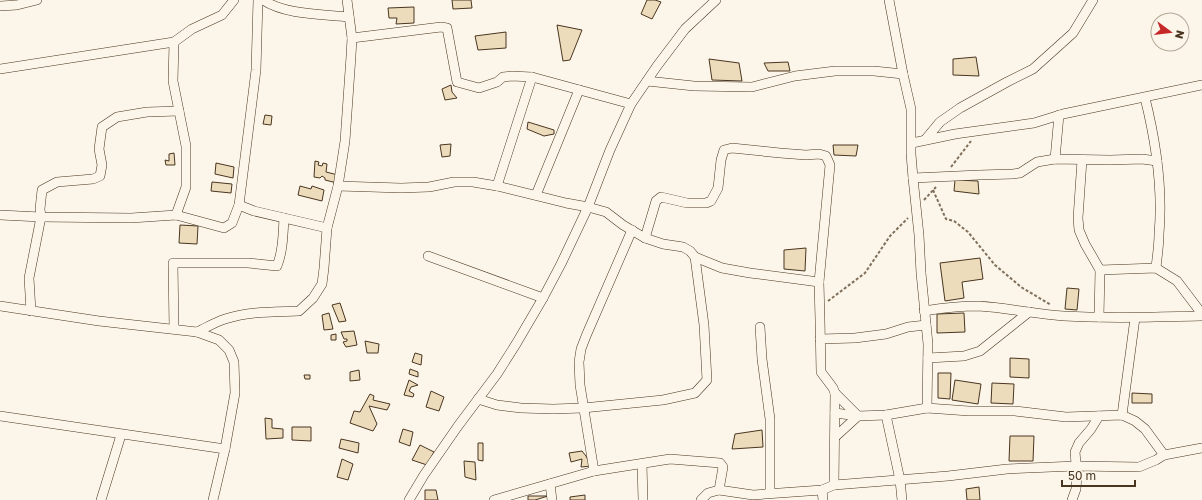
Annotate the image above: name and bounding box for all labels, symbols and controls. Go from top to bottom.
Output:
north arrow [1150,12,1190,52]
text: N [1173,29,1188,40]
scale bar [1062,462,1135,488]
text: 50 m [1068,468,1096,483]

